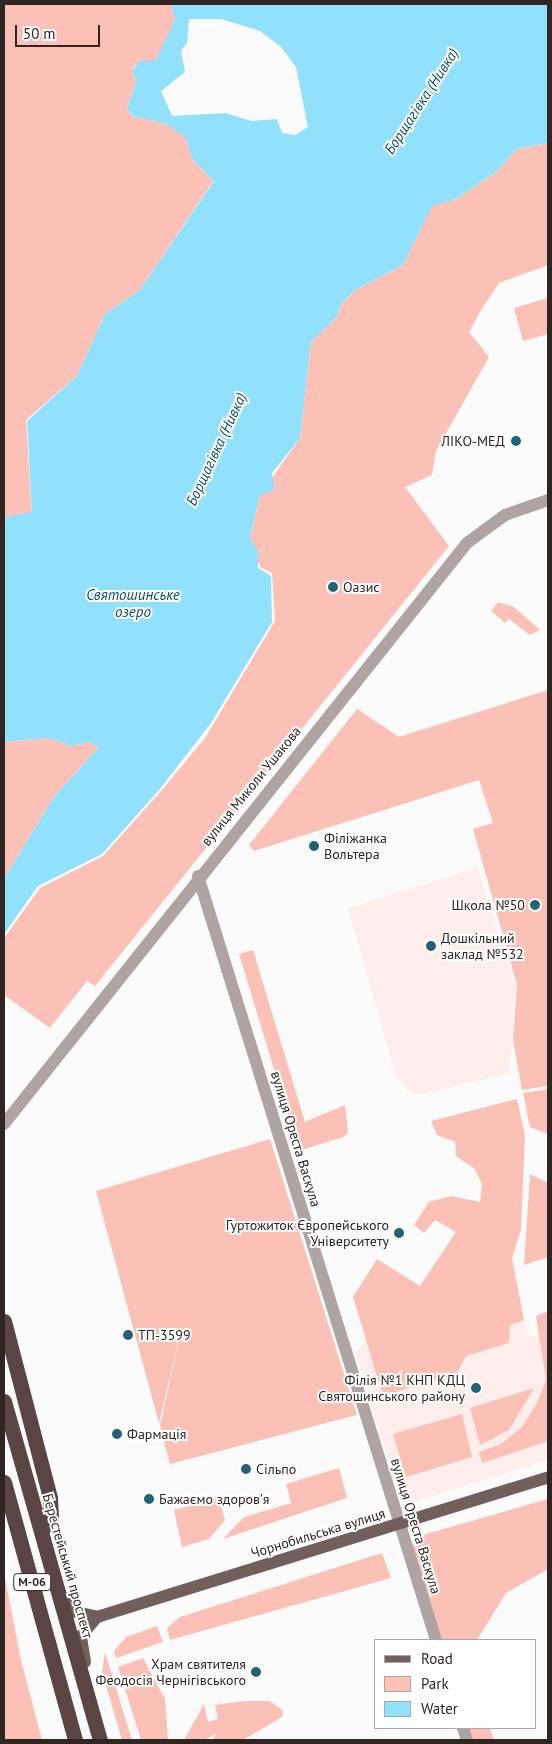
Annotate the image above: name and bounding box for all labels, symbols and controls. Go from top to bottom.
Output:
scale bar [18,15,102,47]
text: 50 m [23,24,56,43]
water label: Борщагівка (Нивка) [380,45,462,157]
water label: Борщагівка (Нивка) [182,390,250,508]
place label: ЛІКО-МЕД [441,433,505,449]
marker: ЛІКО-МЕД [509,434,523,448]
place label: Оазис [343,579,380,595]
marker: Оазис [327,581,339,593]
water label: Святошинське озеро [86,585,180,620]
street label: вулиця Миколи Ушакова [197,723,305,849]
place label: Філіжанка Вольтера [324,830,387,862]
marker: Філіжанка Вольтера [308,840,320,852]
place label: Школа №50 [451,897,525,913]
marker: Школа №50 [529,899,541,911]
place label: Дошкільний заклад №532 [441,930,524,962]
marker: Дошкільний заклад №532 [425,940,437,952]
street label: вулиця Ореста Васкула [267,1069,325,1209]
place label: Гуртожиток Європейського Університету [226,1217,389,1250]
marker: Гуртожиток Європейського Університету [393,1227,405,1239]
place label: ТП-3599 [138,1327,191,1343]
marker: ТП-3599 [122,1329,134,1341]
place label: Філія №1 КНП КДЦ Святошинського району [318,1372,465,1404]
marker: Філія №1 КНП КДЦ Святошинського району [469,1381,483,1395]
place label: Фармація [127,1426,186,1442]
marker: Фармація [111,1428,123,1440]
street label: вулиця Ореста Васкула [387,1456,445,1596]
place label: Сільпо [256,1461,296,1477]
marker: Сільпо [240,1463,252,1475]
place label: Бажаємо здоровʼя [159,1491,269,1507]
street label: Берестейський проспект [39,1492,97,1640]
marker: Бажаємо здоровʼя [143,1493,155,1505]
street label: Чорнобильська вулиця [249,1505,387,1561]
road number: М-06 [12,1572,52,1591]
legend [374,1639,537,1729]
text: Road [421,1649,453,1668]
place label: Храм святителя Феодосія Чернігівського [96,1656,246,1688]
marker: Храм святителя Феодосія Чернігівського [250,1666,262,1678]
text: Park [421,1674,449,1693]
text: Water [421,1699,458,1718]

